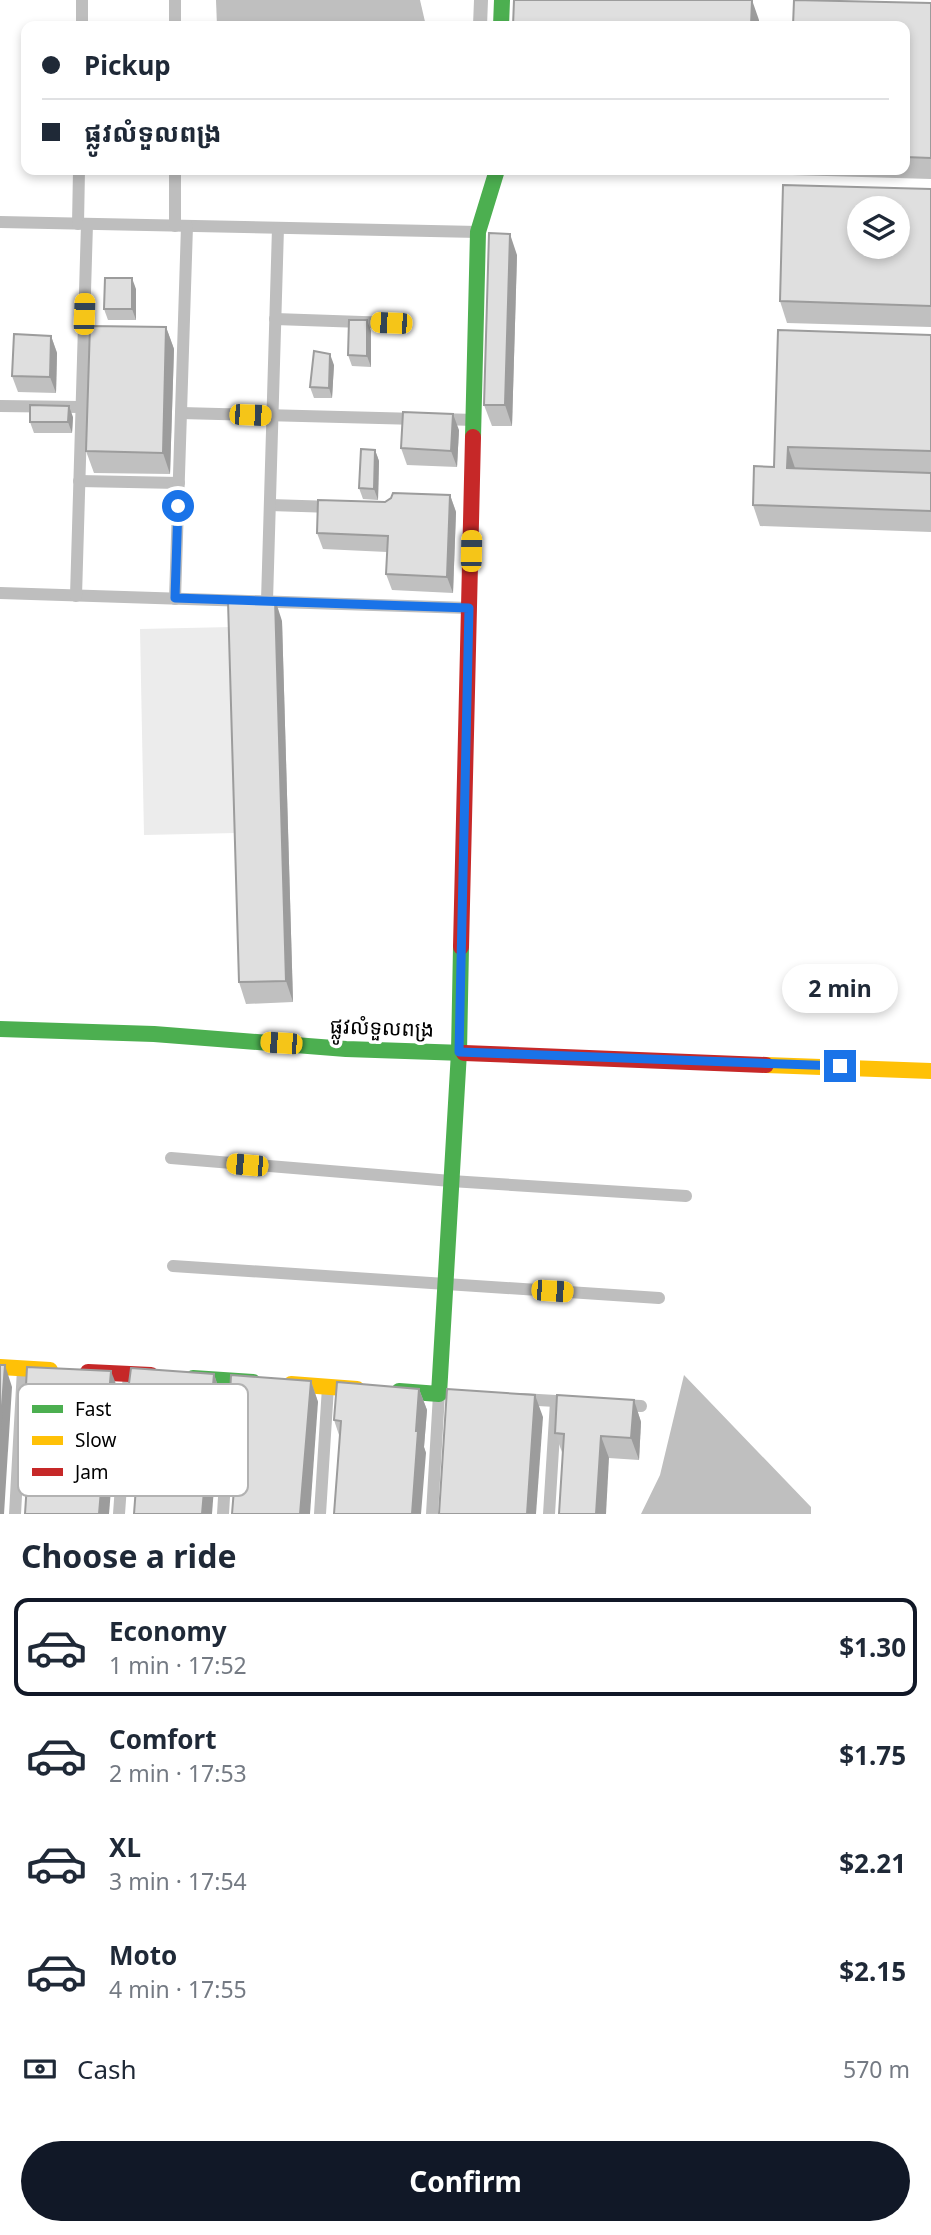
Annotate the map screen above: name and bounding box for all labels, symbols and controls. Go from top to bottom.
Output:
text: Pickup [84,47,171,83]
text: ផ្លូវលំទួលពង្រ [84,114,222,150]
map controls [847,196,910,259]
button: layers [847,196,910,259]
car [73,293,96,335]
car [370,312,413,334]
car [229,404,272,426]
route start [162,490,194,522]
car [461,530,482,572]
callout: 2 min [782,964,898,1014]
text: 2 min [808,972,872,1004]
street label: ផ្លូវលំទួលពង្រ [329,1011,435,1049]
car [260,1031,303,1055]
route end [824,1050,856,1082]
car [226,1153,269,1177]
car [531,1279,574,1303]
legend [18,1384,248,1496]
text: Fast [75,1396,112,1422]
text: Slow [75,1427,116,1453]
text: Jam [73,1459,109,1485]
text: Choose a ride [21,1534,237,1577]
text: Economy [109,1613,227,1649]
icon: car [25,1616,88,1679]
text: $1.30 [839,1629,906,1665]
text: 1 min · 17:52 [109,1649,247,1681]
text: Comfort [109,1721,217,1757]
icon: car [25,1724,88,1787]
text: $1.75 [839,1737,906,1773]
text: 2 min · 17:53 [109,1757,247,1789]
text: XL [109,1829,141,1865]
icon: car [25,1832,88,1895]
text: $2.21 [839,1845,906,1881]
text: 3 min · 17:54 [109,1865,247,1897]
text: Moto [109,1937,177,1973]
icon: car [25,1940,88,2003]
text: $2.15 [839,1953,906,1989]
text: 4 min · 17:55 [109,1973,247,2005]
icon: cash [21,2050,59,2088]
text: Cash [77,2051,137,2087]
text: 570 m [843,2053,910,2085]
button: Confirm [21,2141,910,2221]

